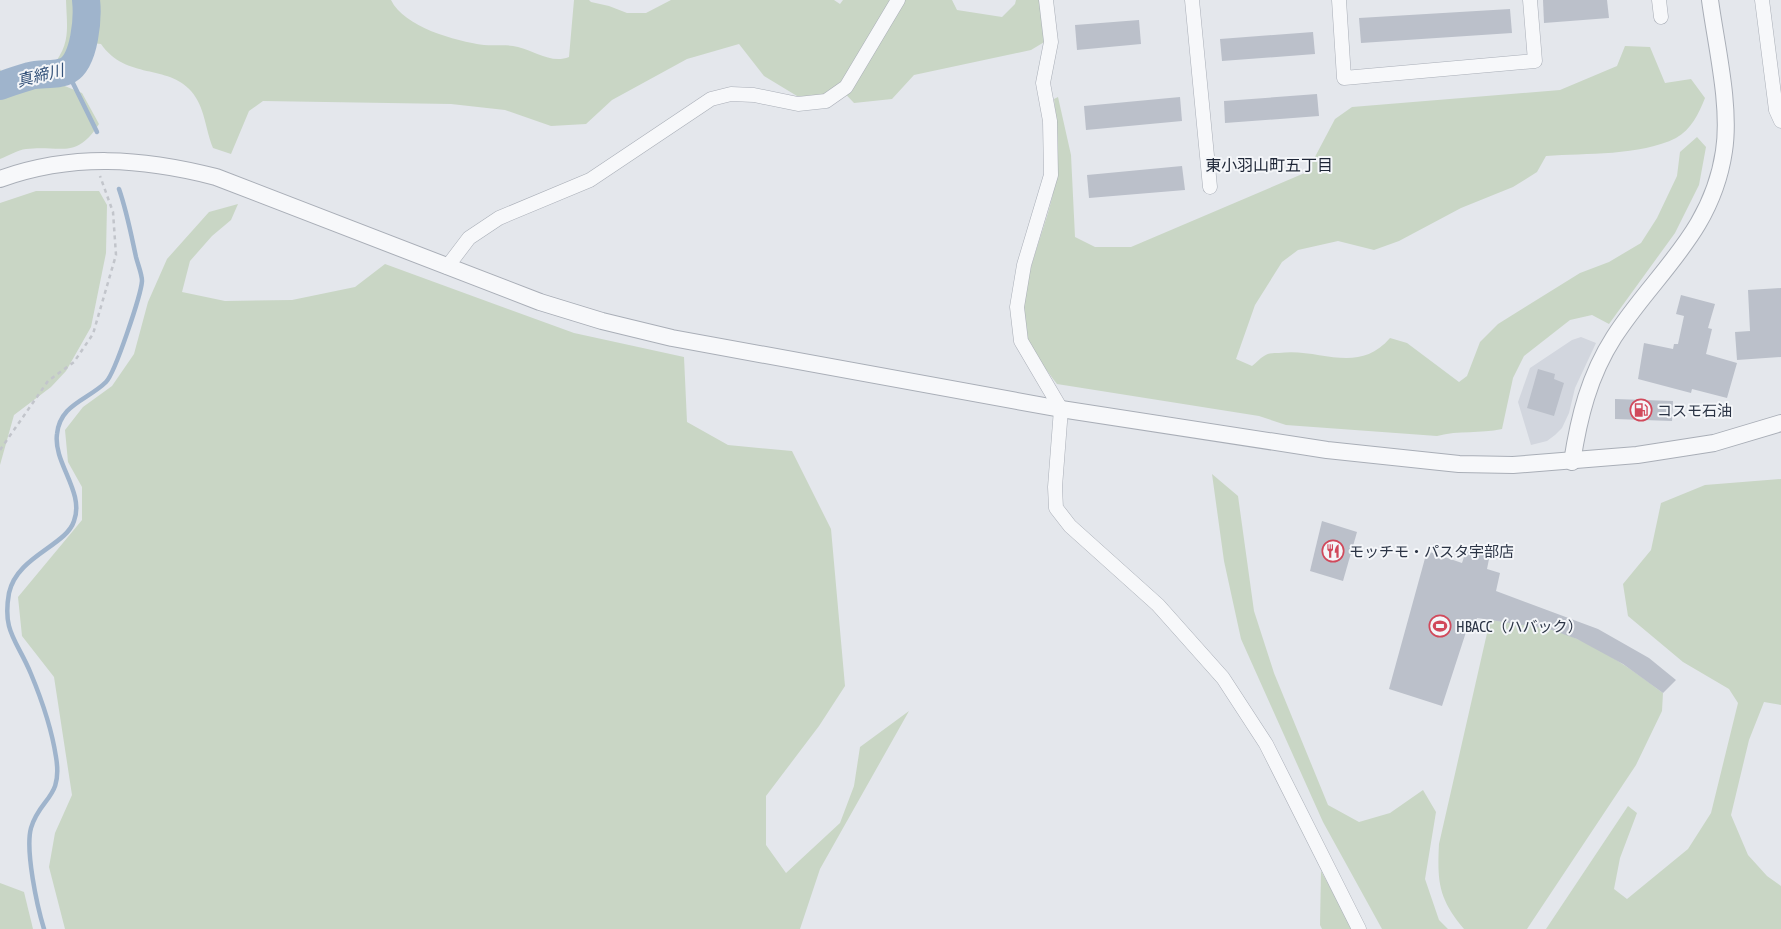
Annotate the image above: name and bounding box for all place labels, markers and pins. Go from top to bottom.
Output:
fuel station icon: コスモ石油 [1629,398,1653,422]
place label: コスモ石油 [1657,402,1732,419]
restaurant icon: モッチモ・パスタ宇部店 [1321,539,1345,563]
place label: モッチモ・パスタ宇部店 [1349,543,1514,560]
sports icon: HBACC（ハバック） [1428,614,1452,638]
place label: HBACC（ハバック） [1456,618,1582,635]

